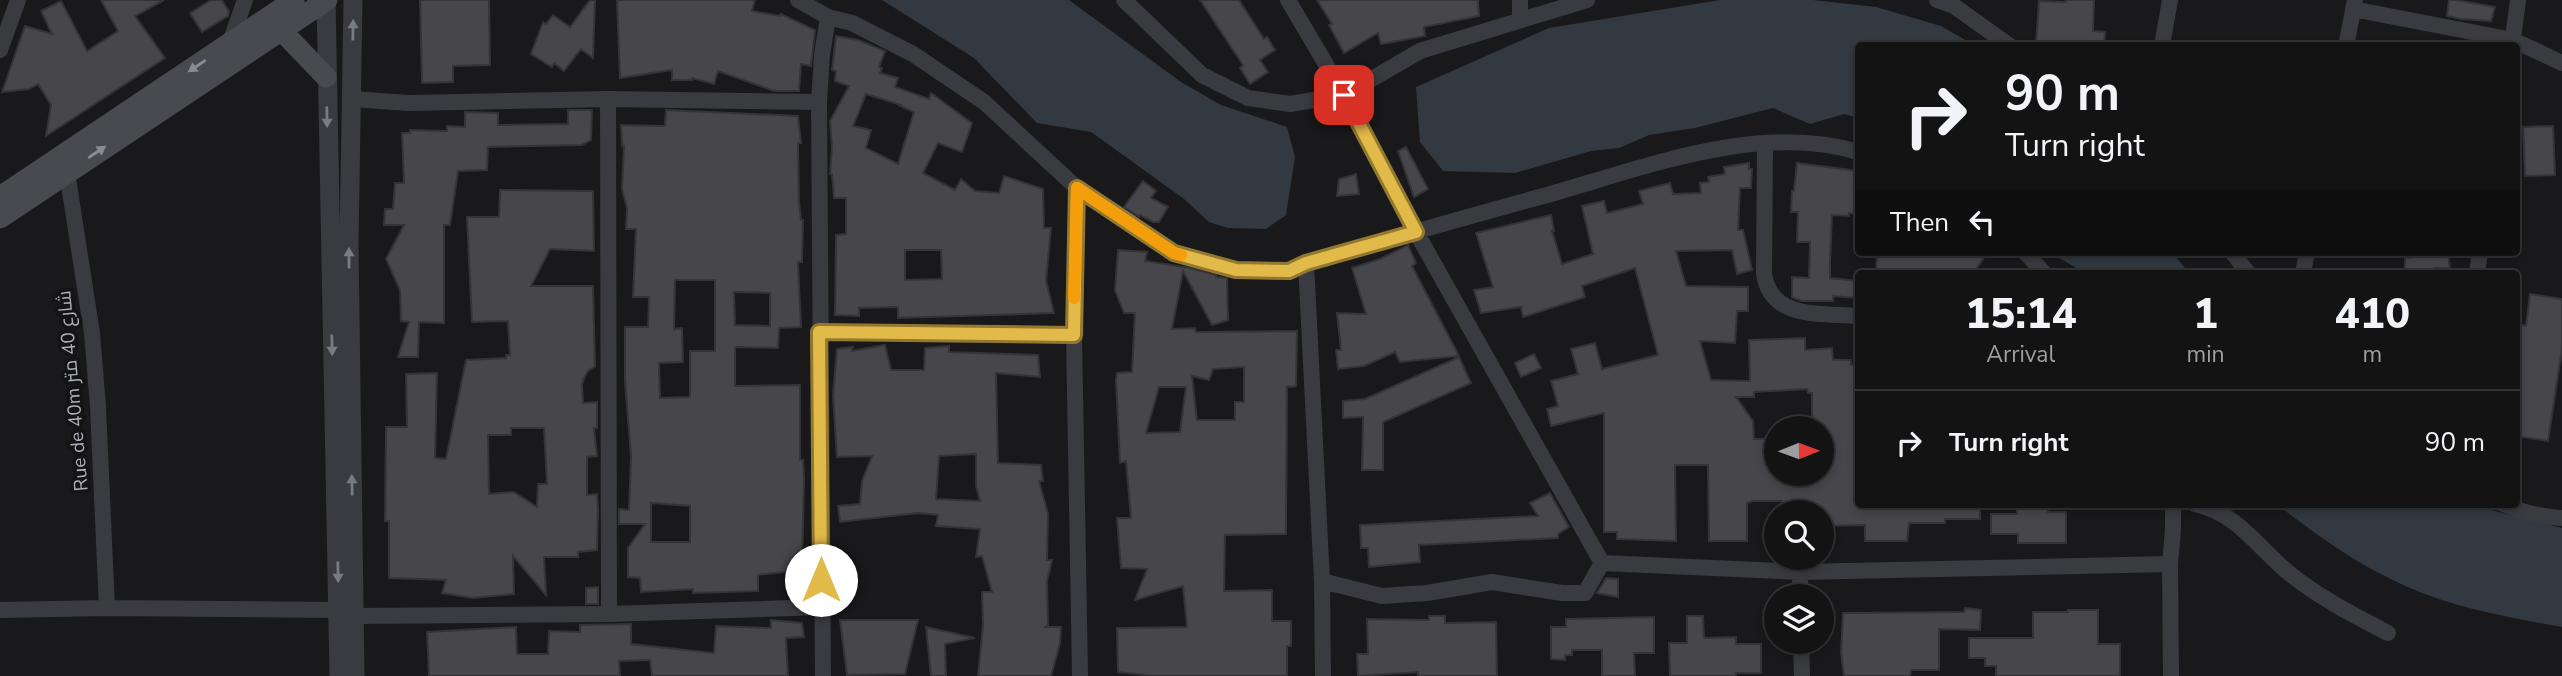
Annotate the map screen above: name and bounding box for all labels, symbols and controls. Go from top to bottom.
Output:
one-way arrow [347,19,359,41]
one-way arrow [188,59,206,73]
text: 90 m [2005,60,2120,127]
pin [1314,65,1374,125]
icon: right [1890,70,1981,161]
icon: arrive [1325,76,1363,114]
one-way arrow [321,106,333,128]
text: Turn right [2005,124,2145,167]
one-way arrow [87,146,107,159]
icon: left [1963,203,2001,241]
text: Then [1890,205,1949,240]
one-way arrow [343,247,355,269]
text: 15:14 [1965,286,2077,343]
text: 1 [2193,286,2218,343]
text: 410 [2335,286,2410,343]
street label: Rue de 40m شارع 40 متر [51,290,95,492]
one-way arrow [327,334,338,356]
text: Arrival [1986,339,2055,370]
text: min [2187,339,2225,370]
text: m [2362,339,2382,370]
north arrow [1764,416,1834,486]
map controls [1764,416,1834,654]
icon: right [1890,424,1928,462]
text: Turn right [1949,425,2068,460]
text: 90 m [2425,425,2485,460]
one-way arrow [346,474,358,496]
button: search [1764,500,1834,570]
position arrow [784,543,858,617]
one-way arrow [332,561,344,583]
button: layers [1764,584,1834,654]

